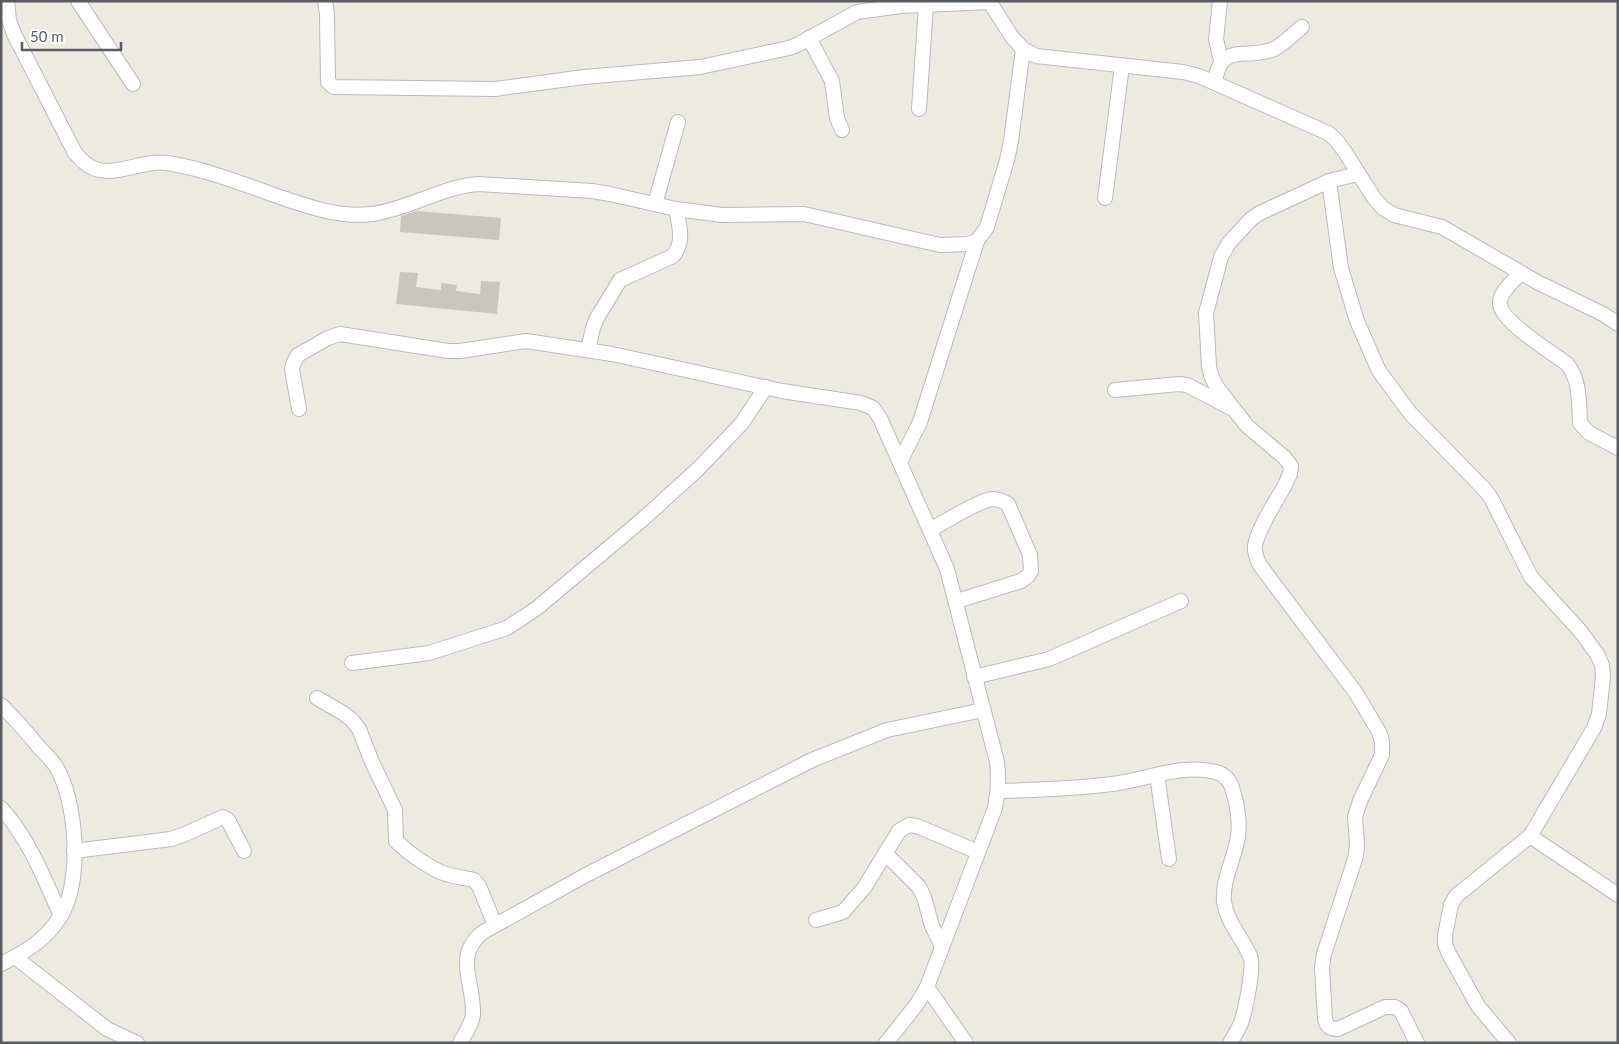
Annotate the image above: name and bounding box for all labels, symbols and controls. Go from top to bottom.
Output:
scale bar [22,20,121,52]
text: 50 m [30,27,64,45]

